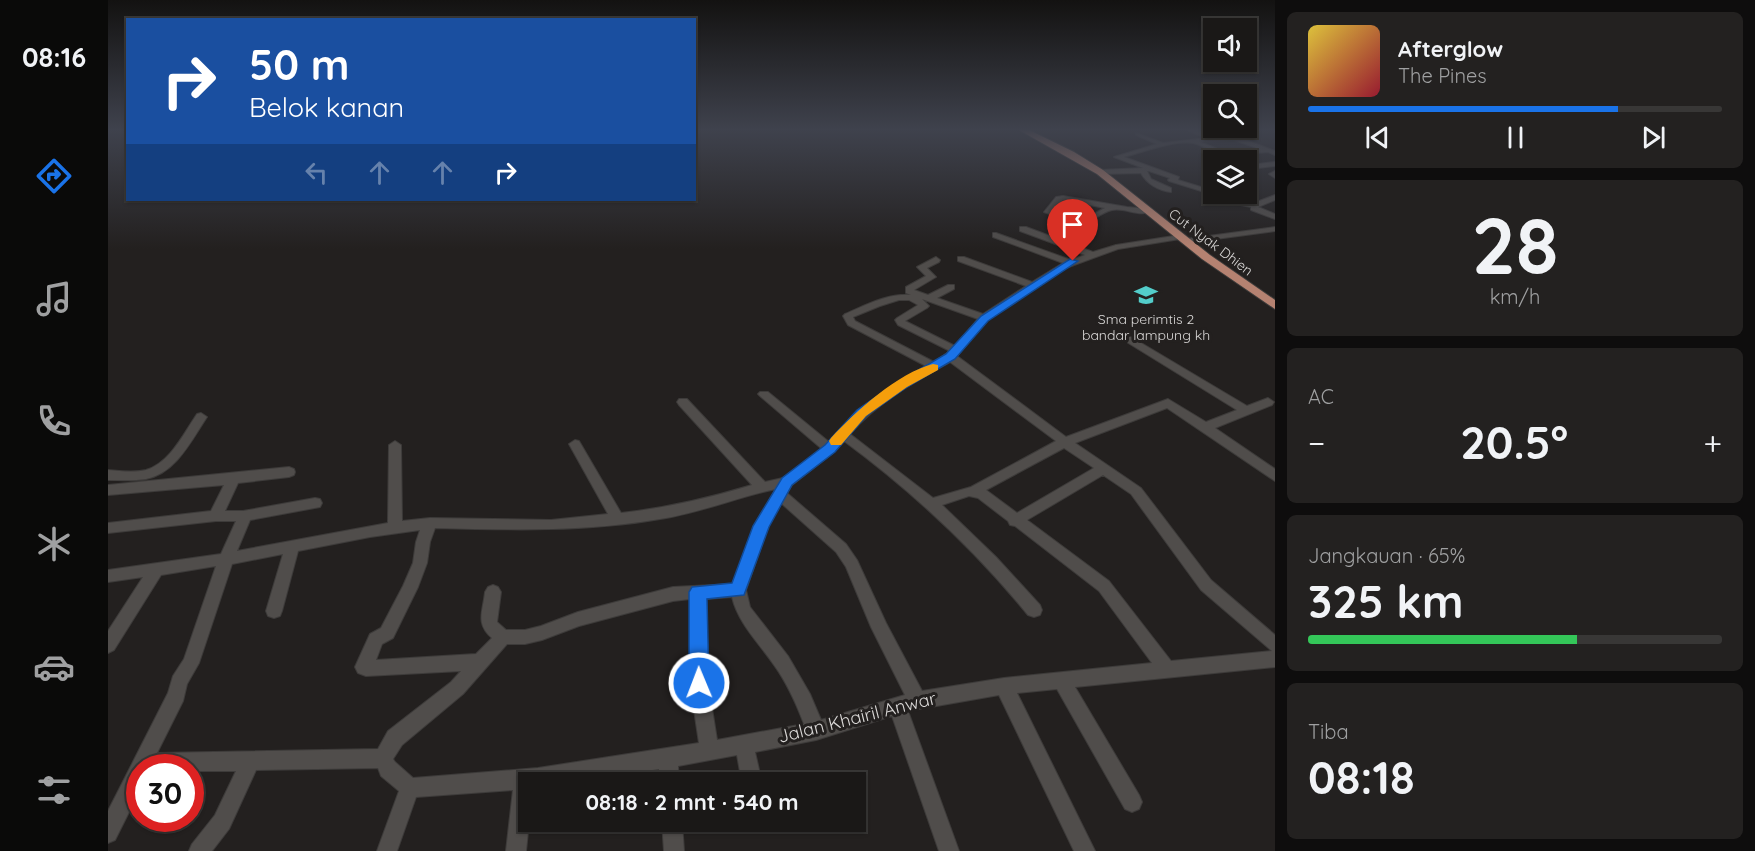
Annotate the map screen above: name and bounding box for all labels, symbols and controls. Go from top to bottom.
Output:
map controls [1203,18,1257,204]
button: sound [1203,18,1257,72]
text: Afterglow [1398,35,1503,63]
text: 50 m [249,38,349,91]
text: 08:16 [22,40,86,74]
icon: right [150,42,228,120]
text: The Pines [1398,63,1487,88]
button: search [1203,84,1257,138]
text: Belok kanan [249,90,404,124]
icon: previous [1361,121,1394,154]
icon: pause [1499,121,1532,154]
icon: next [1637,121,1670,154]
button: layers [1203,150,1257,204]
icon: directions [33,155,75,197]
icon: left [300,156,333,189]
icon: ahead [363,156,396,189]
icon: ahead [426,156,459,189]
icon: right [489,156,522,189]
text: 28 [1471,196,1559,294]
pin [1047,199,1098,261]
street label: Cut Nyak Dhien [1165,205,1257,279]
icon: arrive [1056,208,1089,241]
icon: music [33,278,75,320]
school or university icon: Sma perimtis 2 bandar lampung kh [1133,282,1159,308]
text: km/h [1490,284,1540,309]
place label: Sma perimtis 2 bandar lampung kh [1082,310,1210,344]
text: AC [1308,384,1334,409]
icon: phone [33,400,75,442]
text: 20.5° [1460,414,1568,470]
text: − [1308,422,1325,463]
text: + [1703,422,1722,463]
icon: climate [33,523,75,565]
text: Jangkauan · 65% [1308,543,1465,568]
text: 325 km [1308,573,1463,629]
icon: car [33,646,75,688]
position arrow [667,651,731,715]
street label: Jalan Khairil Anwar [776,686,938,748]
text: Tiba [1308,719,1349,744]
text: 08:18 [1308,749,1415,805]
speed limit sign: 30 [126,754,204,832]
icon: filters [33,769,75,811]
text: 08:18 · 2 mnt · 540 m [585,788,799,816]

